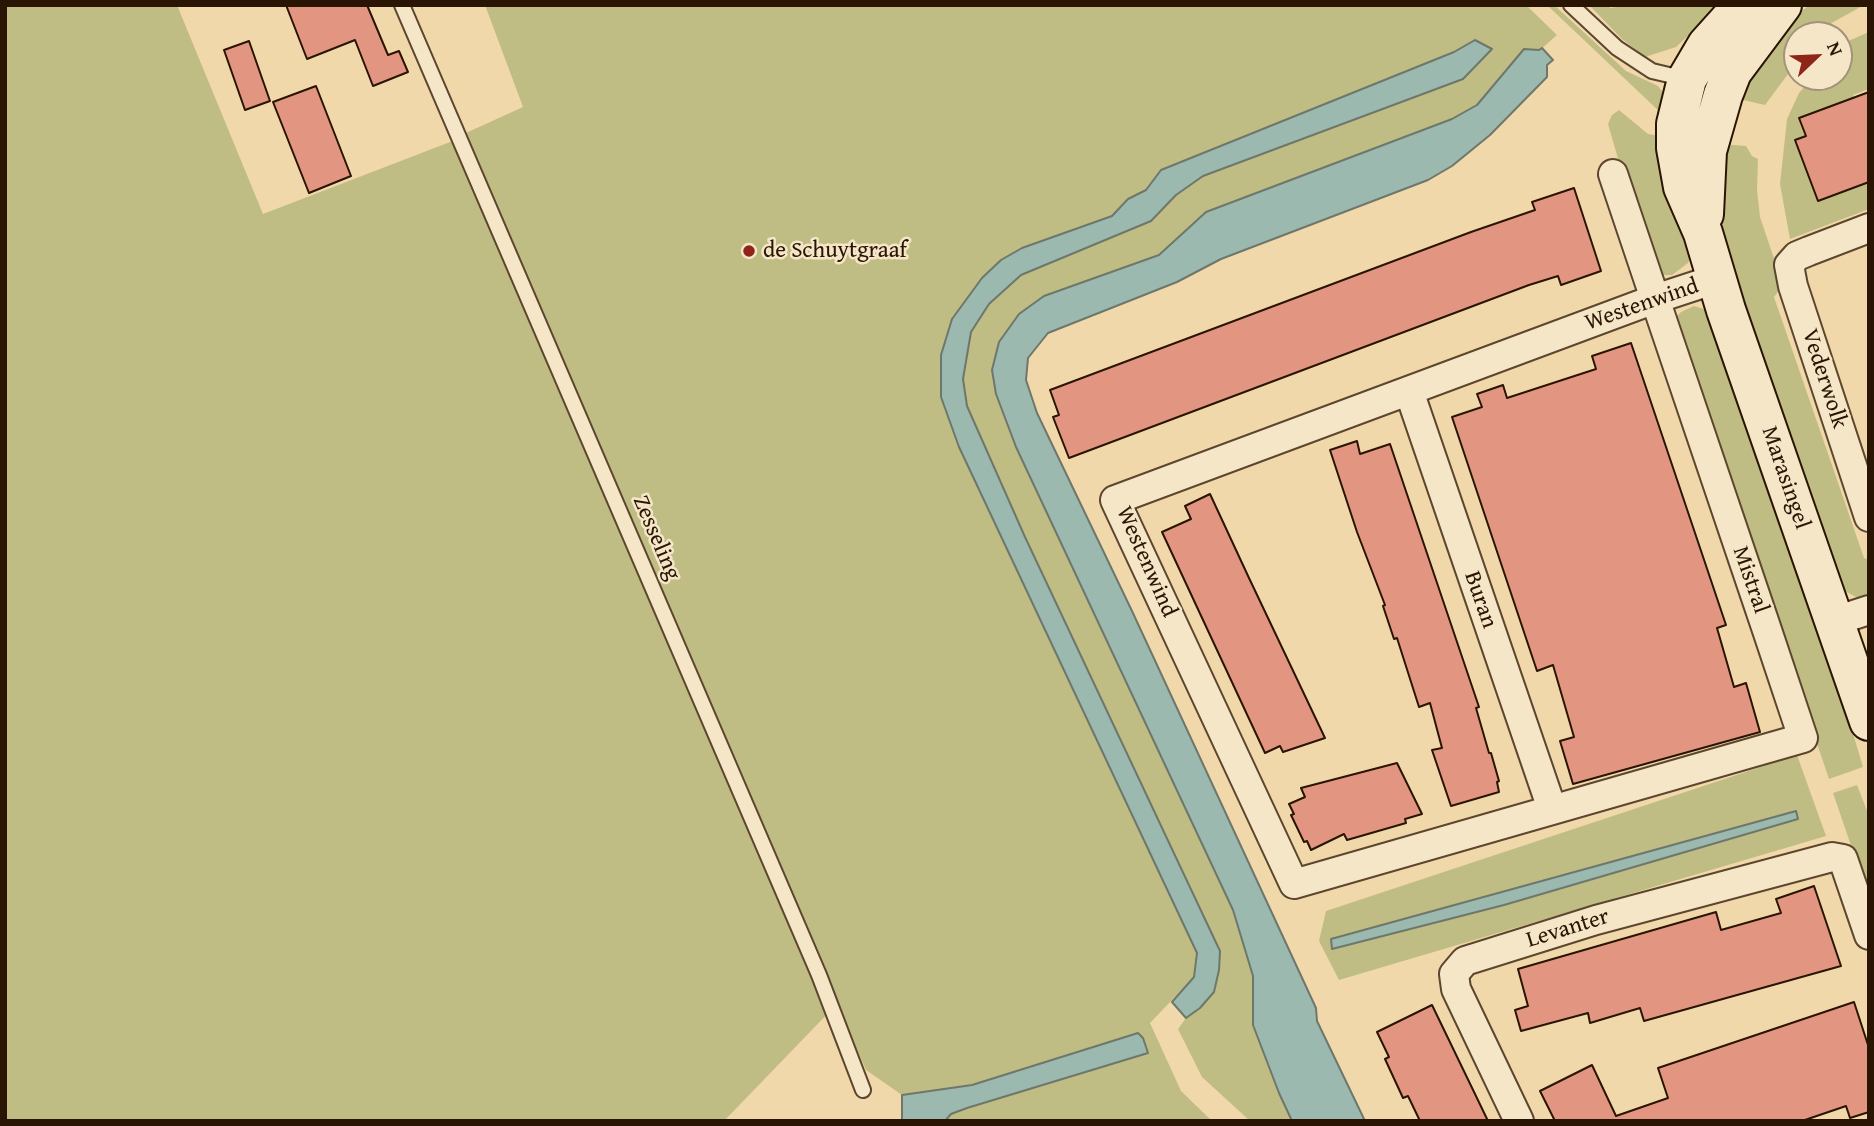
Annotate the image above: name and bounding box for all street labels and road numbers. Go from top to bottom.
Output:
street label: Westenwind [1582,273,1702,337]
street label: Vederwolk [1795,326,1853,432]
street label: Marasingel [1755,423,1815,533]
street label: Zesseling [626,492,686,584]
street label: Westenwind [1109,502,1183,622]
street label: Mistral [1726,543,1774,617]
street label: Buran [1457,568,1503,632]
street label: Levanter [1523,903,1613,955]

